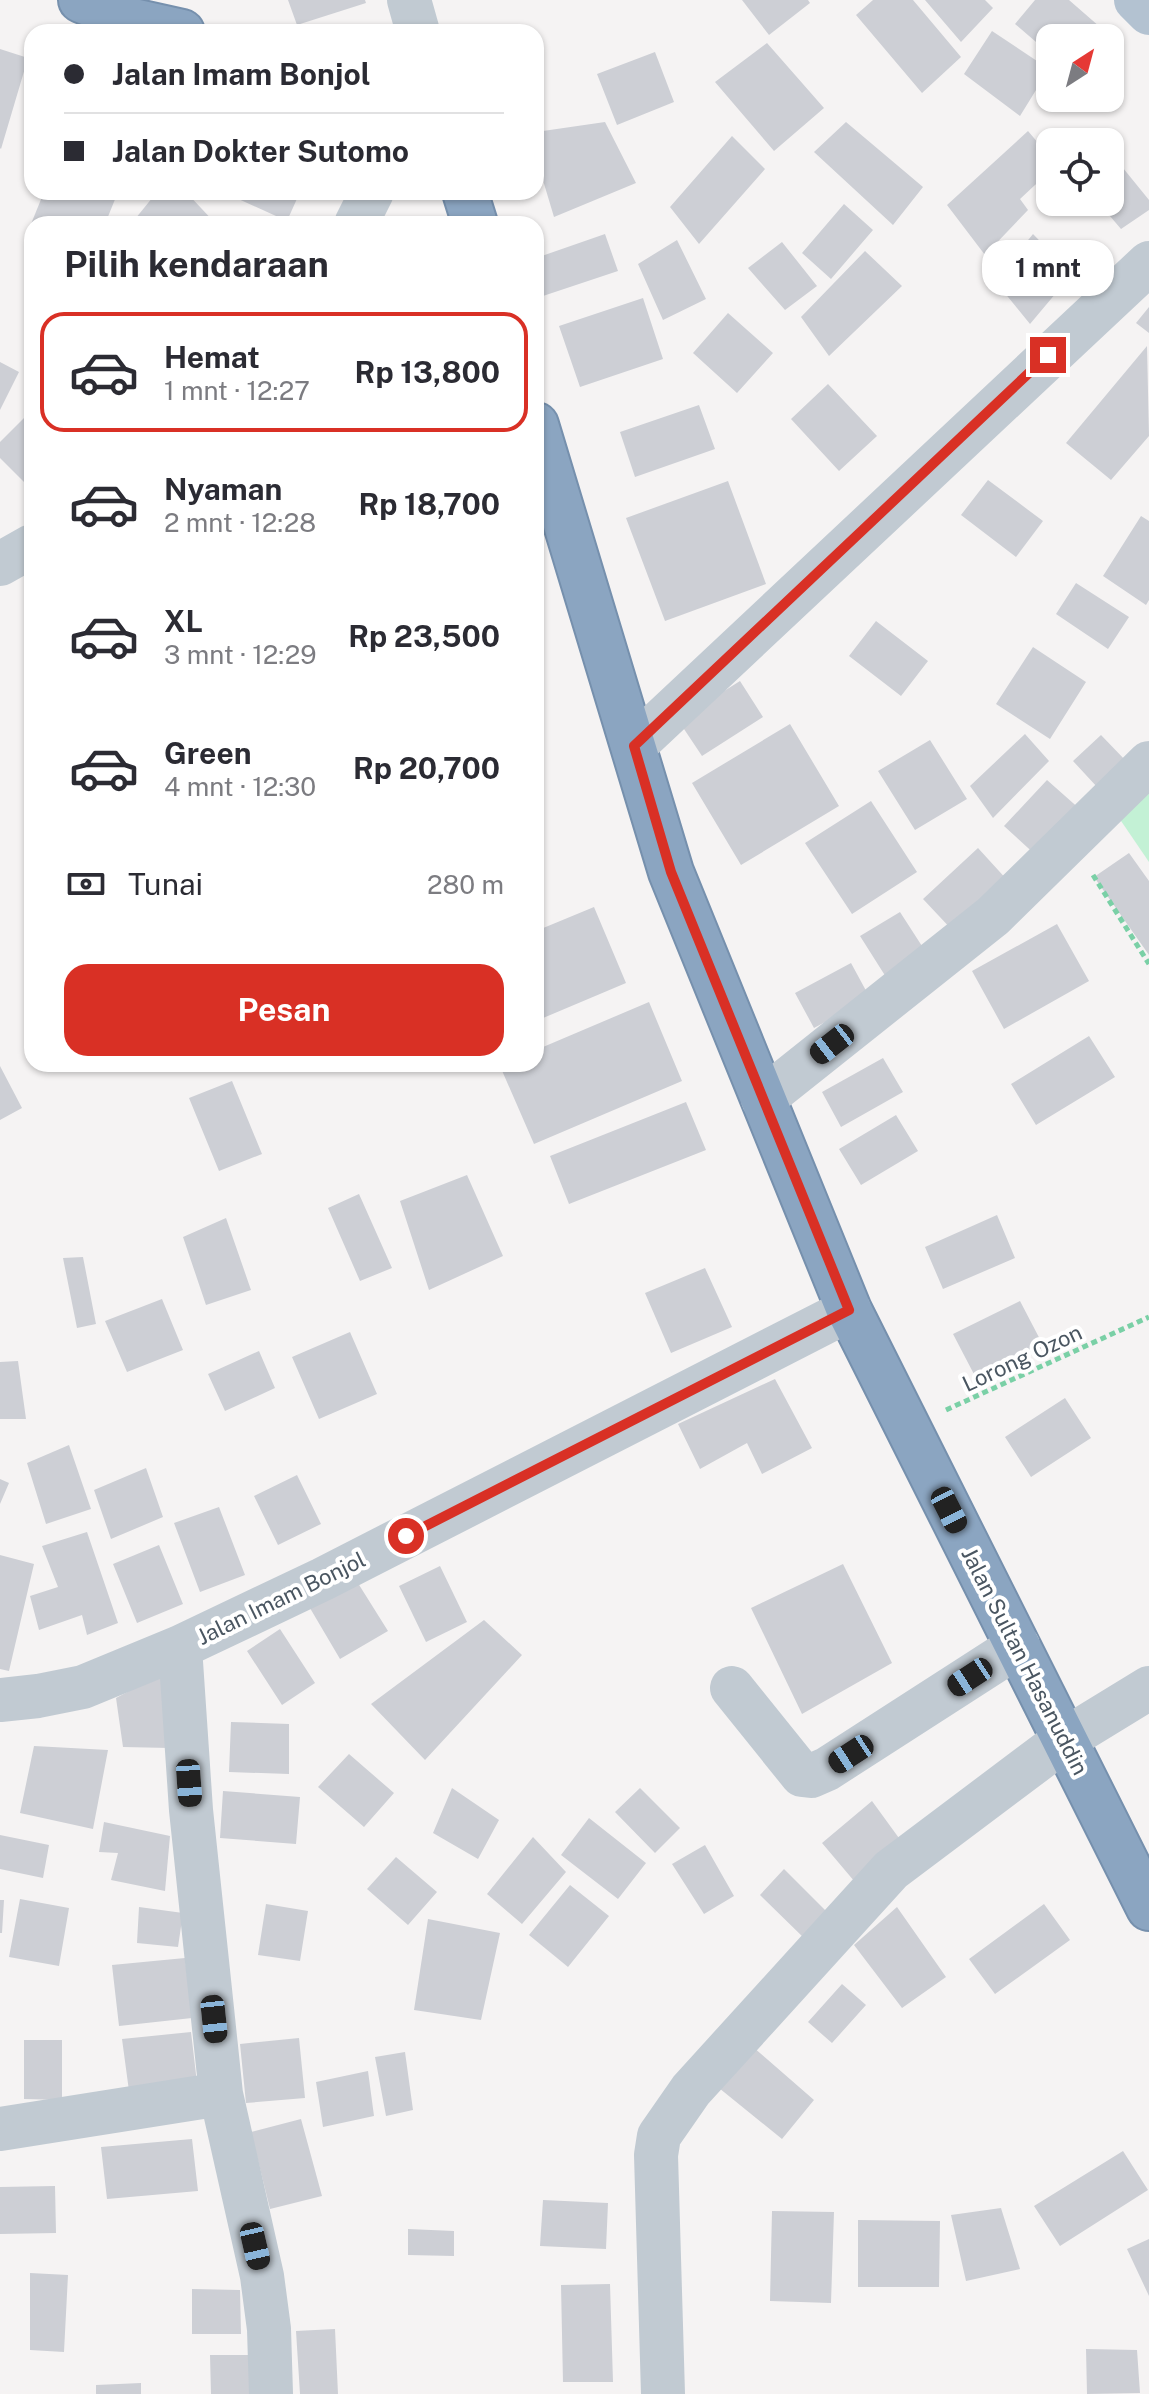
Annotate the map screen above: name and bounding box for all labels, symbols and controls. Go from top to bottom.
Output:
north arrow [1036,24,1124,112]
map controls [1036,24,1124,216]
text: Jalan Imam Bonjol [112,56,371,92]
button: locate [1036,128,1124,216]
text: Jalan Dokter Sutomo [112,133,409,169]
callout: 1 mnt [982,239,1114,295]
text: Pilih kendaraan [64,243,329,285]
text: 1 mnt [1015,252,1081,283]
icon: car [68,336,140,408]
route end [1030,337,1066,373]
text: Hemat [164,339,260,375]
text: Rp 13,800 [355,354,500,390]
text: 1 mnt · 12:27 [164,375,310,406]
icon: car [68,468,140,540]
text: Nyaman [164,471,282,507]
text: Rp 18,700 [358,486,500,522]
text: 2 mnt · 12:28 [164,507,316,538]
icon: car [68,600,140,672]
text: XL [164,603,203,639]
text: Rp 23,500 [348,618,500,654]
text: 3 mnt · 12:29 [164,639,316,670]
icon: car [68,732,140,804]
text: Green [164,735,251,771]
text: Rp 20,700 [353,750,500,786]
text: 4 mnt · 12:30 [164,771,316,802]
icon: cash [64,862,108,906]
text: Tunai [128,866,203,902]
text: 280 m [427,869,504,900]
button: Pesan [64,964,504,1056]
car [806,1020,858,1068]
street label: Lorong Ozon [958,1319,1086,1397]
car [927,1483,971,1537]
route start [388,1518,424,1554]
street label: Jalan Sultan Hasanuddin [956,1543,1094,1779]
street label: Jalan Imam Bonjol [193,1546,369,1650]
car [943,1654,997,1700]
car [824,1731,878,1777]
car [175,1758,203,1808]
car [200,1994,228,2044]
car [238,2220,272,2272]

